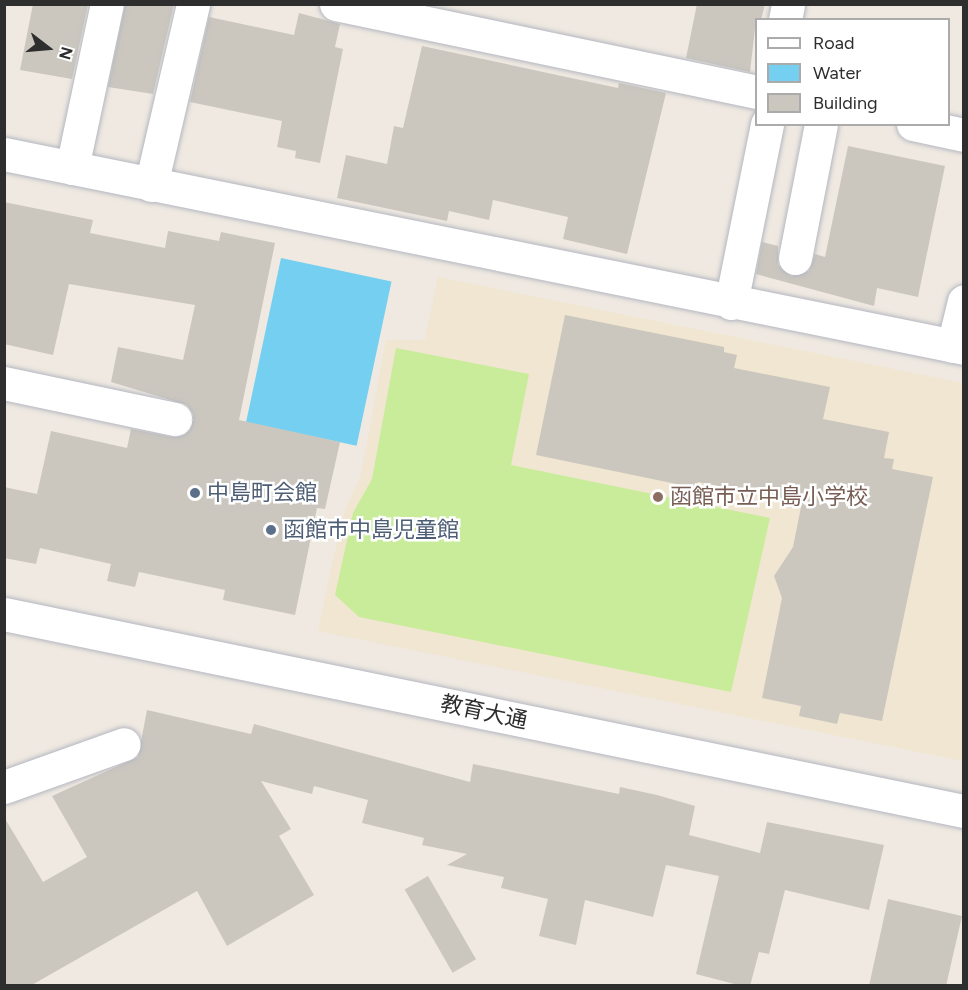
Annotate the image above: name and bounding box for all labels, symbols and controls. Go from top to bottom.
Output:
north arrow [18,18,78,78]
legend [755,18,950,126]
text: Road [813,32,854,54]
text: N [55,45,77,62]
text: Water [813,62,861,84]
text: Building [813,92,878,114]
place label: 中島町会館 [207,480,317,506]
place label: 函館市立中島小学校 [670,484,868,510]
marker: 中島町会館 [188,486,202,500]
marker: 函館市立中島小学校 [651,490,665,504]
place label: 函館市中島児童館 [283,517,459,543]
marker: 函館市中島児童館 [264,523,278,537]
street label: 教育大通 [438,690,530,734]

